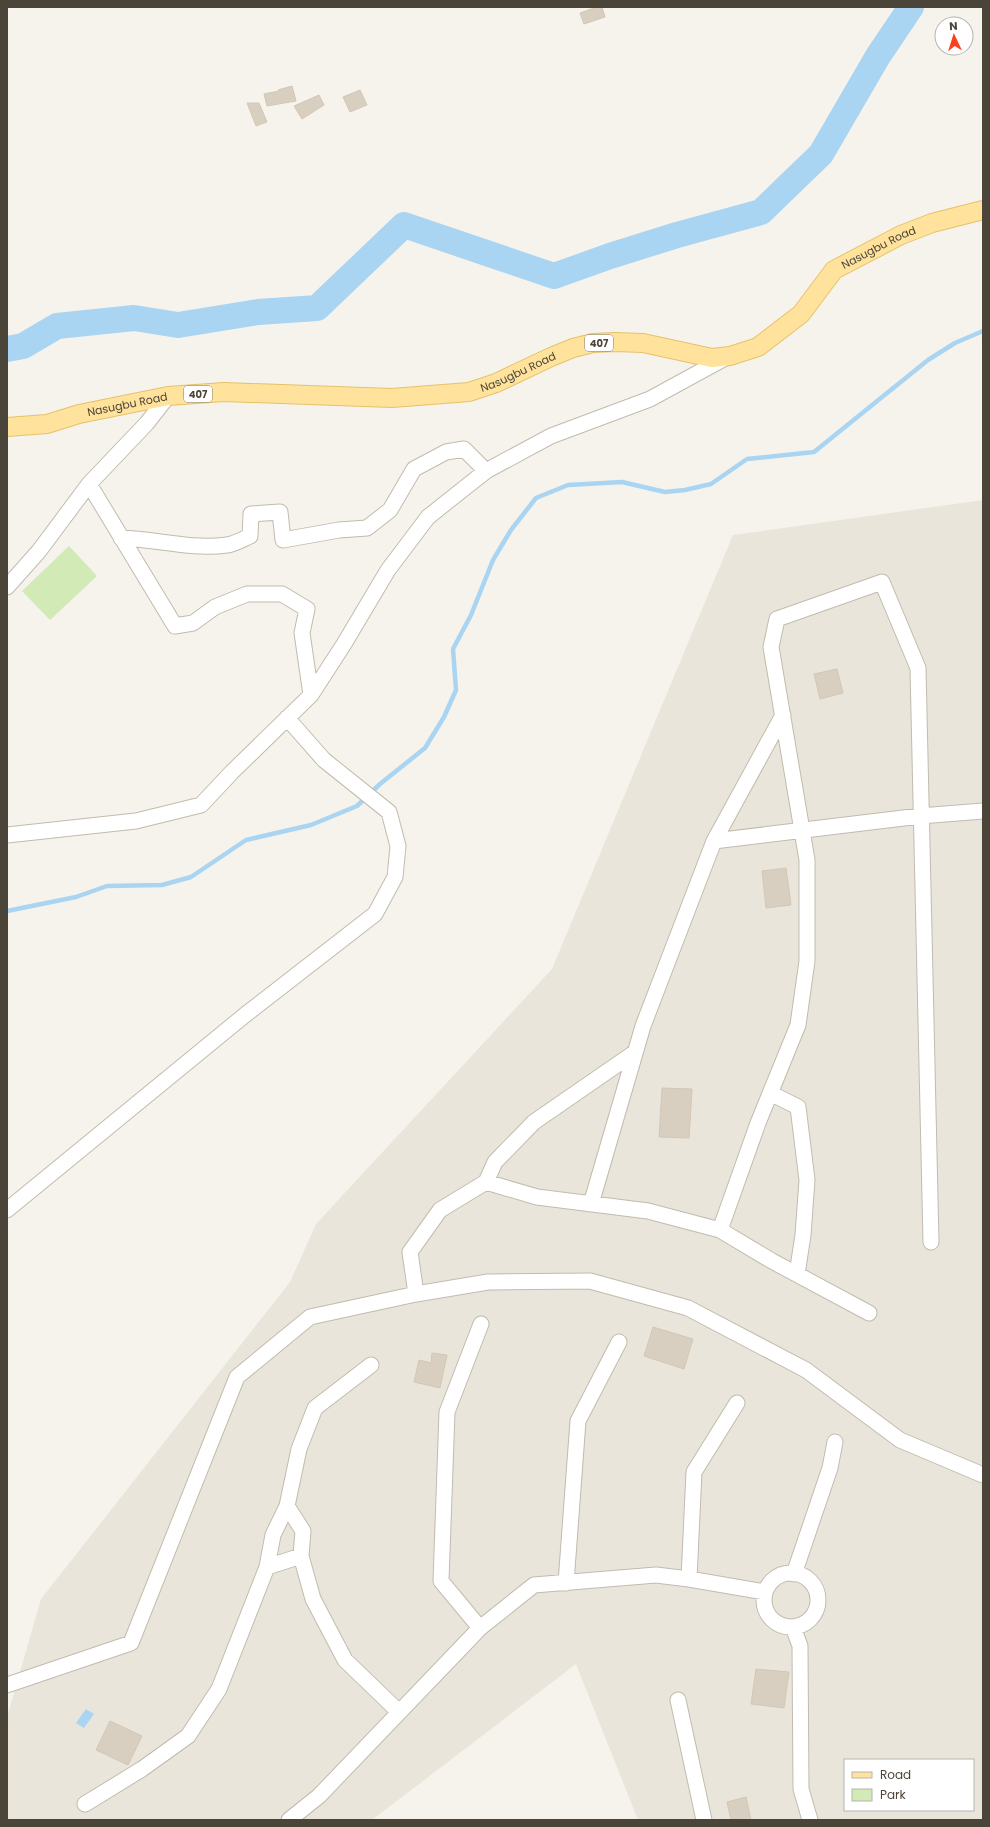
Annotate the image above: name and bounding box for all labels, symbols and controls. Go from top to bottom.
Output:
north arrow [934,16,974,56]
text: N [949,18,958,34]
street label: Nasugbu Road [839,222,918,273]
road number: 407 [585,335,613,351]
street label: Nasugbu Road [478,348,558,396]
road number: 407 [184,386,212,402]
street label: Nasugbu Road [86,388,169,420]
legend [844,1759,974,1811]
text: Road [880,1766,911,1783]
text: Park [880,1786,907,1803]

